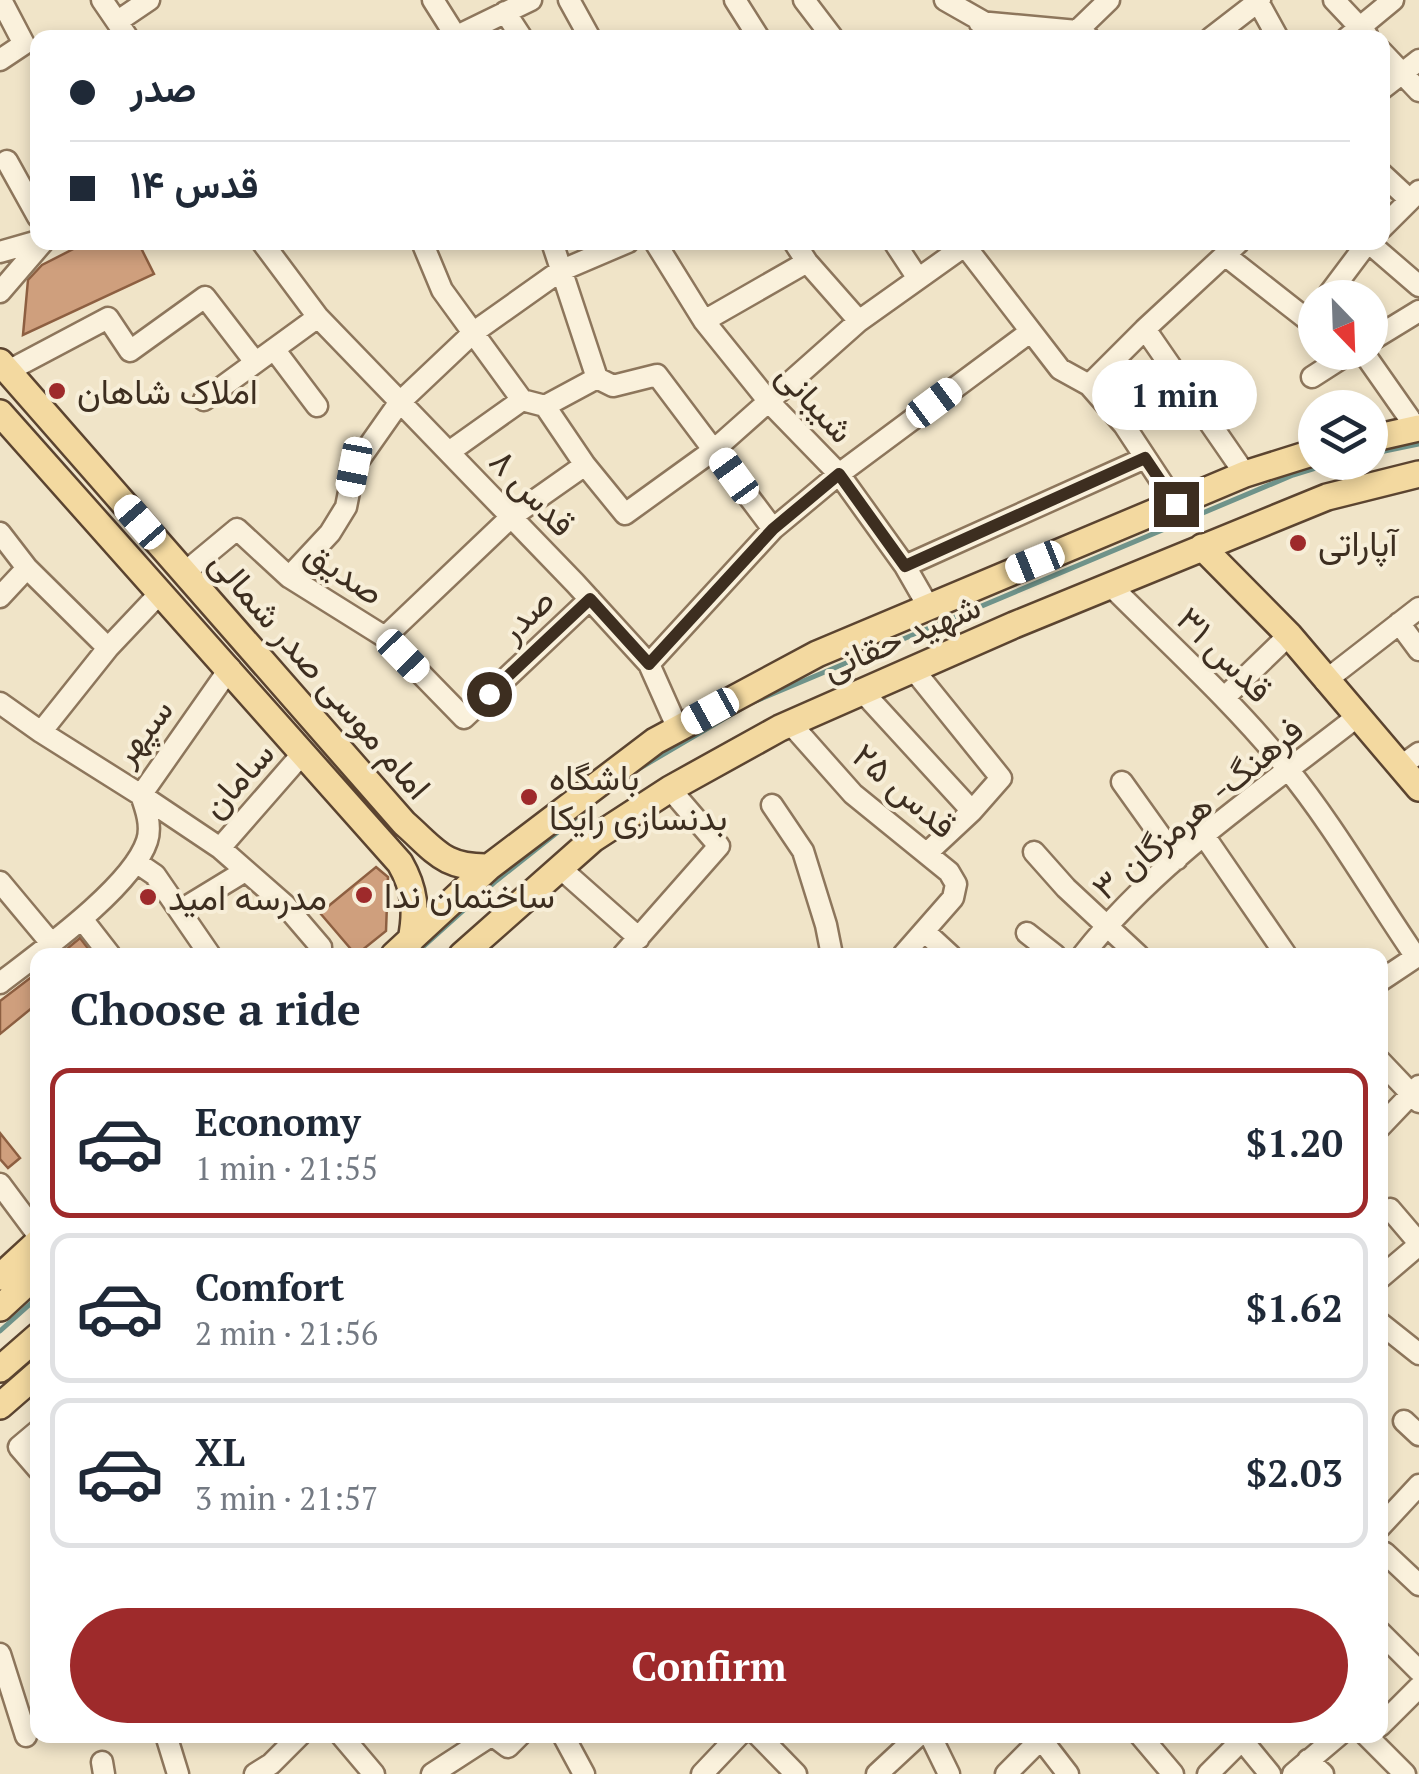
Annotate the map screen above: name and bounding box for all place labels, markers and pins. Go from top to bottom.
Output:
place label: املاک شاهان [77,368,258,414]
marker: املاک شاهان [46,380,68,402]
place label: آپاراتی [1318,520,1400,568]
marker: آپاراتی [1287,532,1309,554]
place label: باشگاه بدنسازی رایکا [549,754,727,840]
marker: باشگاه بدنسازی رایکا [518,786,540,808]
place label: ساختمان ندا [384,872,555,918]
place label: مدرسه امید [168,874,327,920]
marker: ساختمان ندا [353,884,375,906]
marker: مدرسه امید [137,886,159,908]

